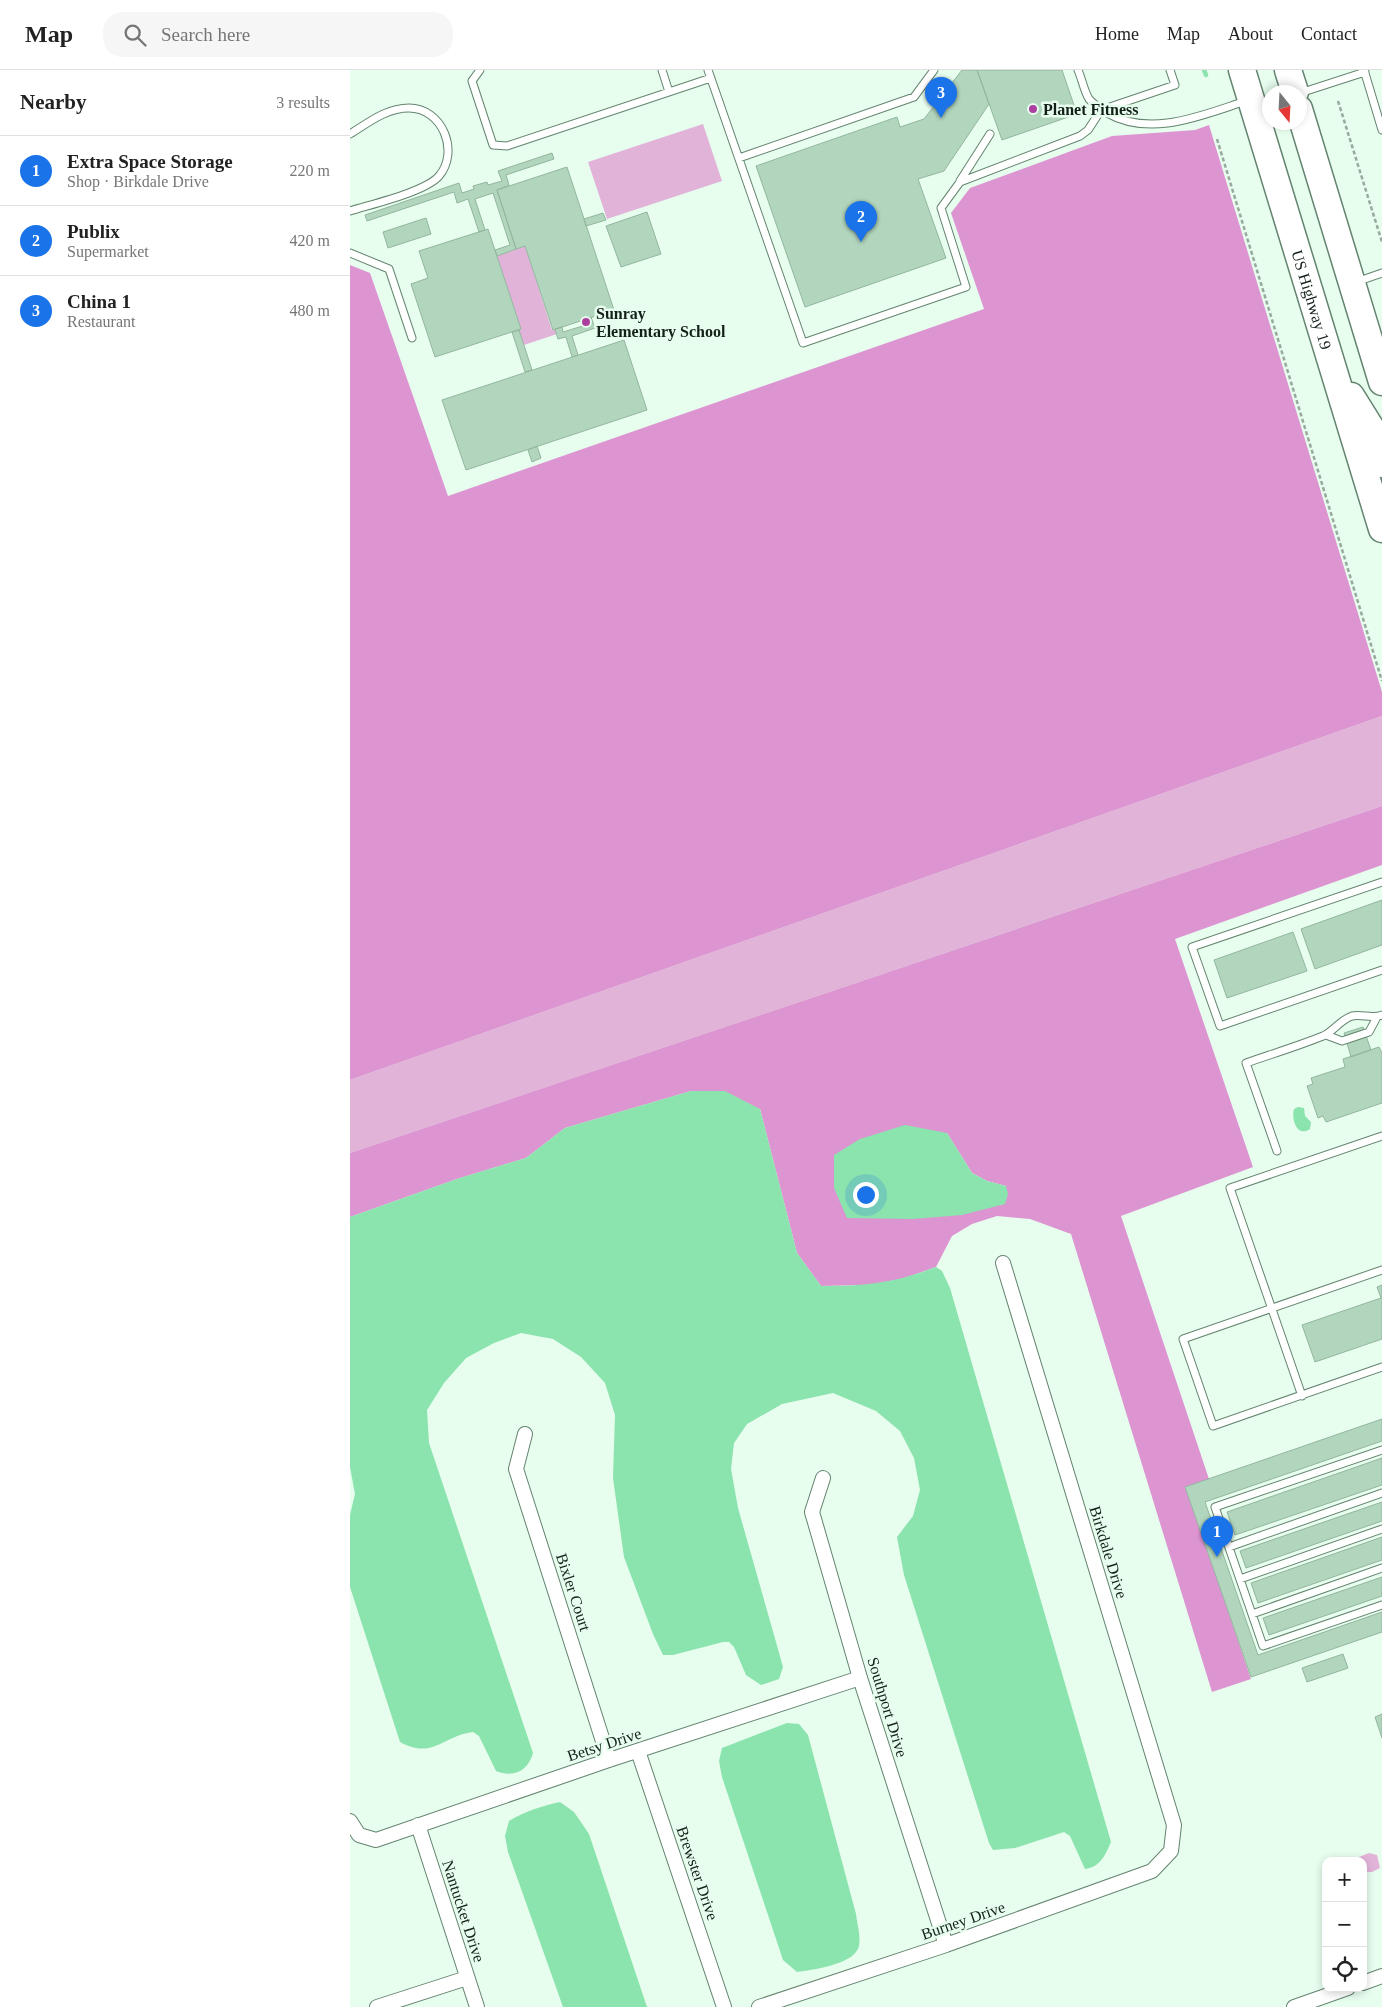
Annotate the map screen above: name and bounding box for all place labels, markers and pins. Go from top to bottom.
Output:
pin: 3 [925,77,957,118]
place label: Planet Fitness [1043,101,1139,118]
marker: Planet Fitness [1027,103,1039,115]
pin: 2 [845,201,877,242]
place label: Sunray Elementary School [596,305,726,341]
marker: Sunray Elementary School [580,316,592,328]
pin: 1 [1201,1516,1233,1557]

